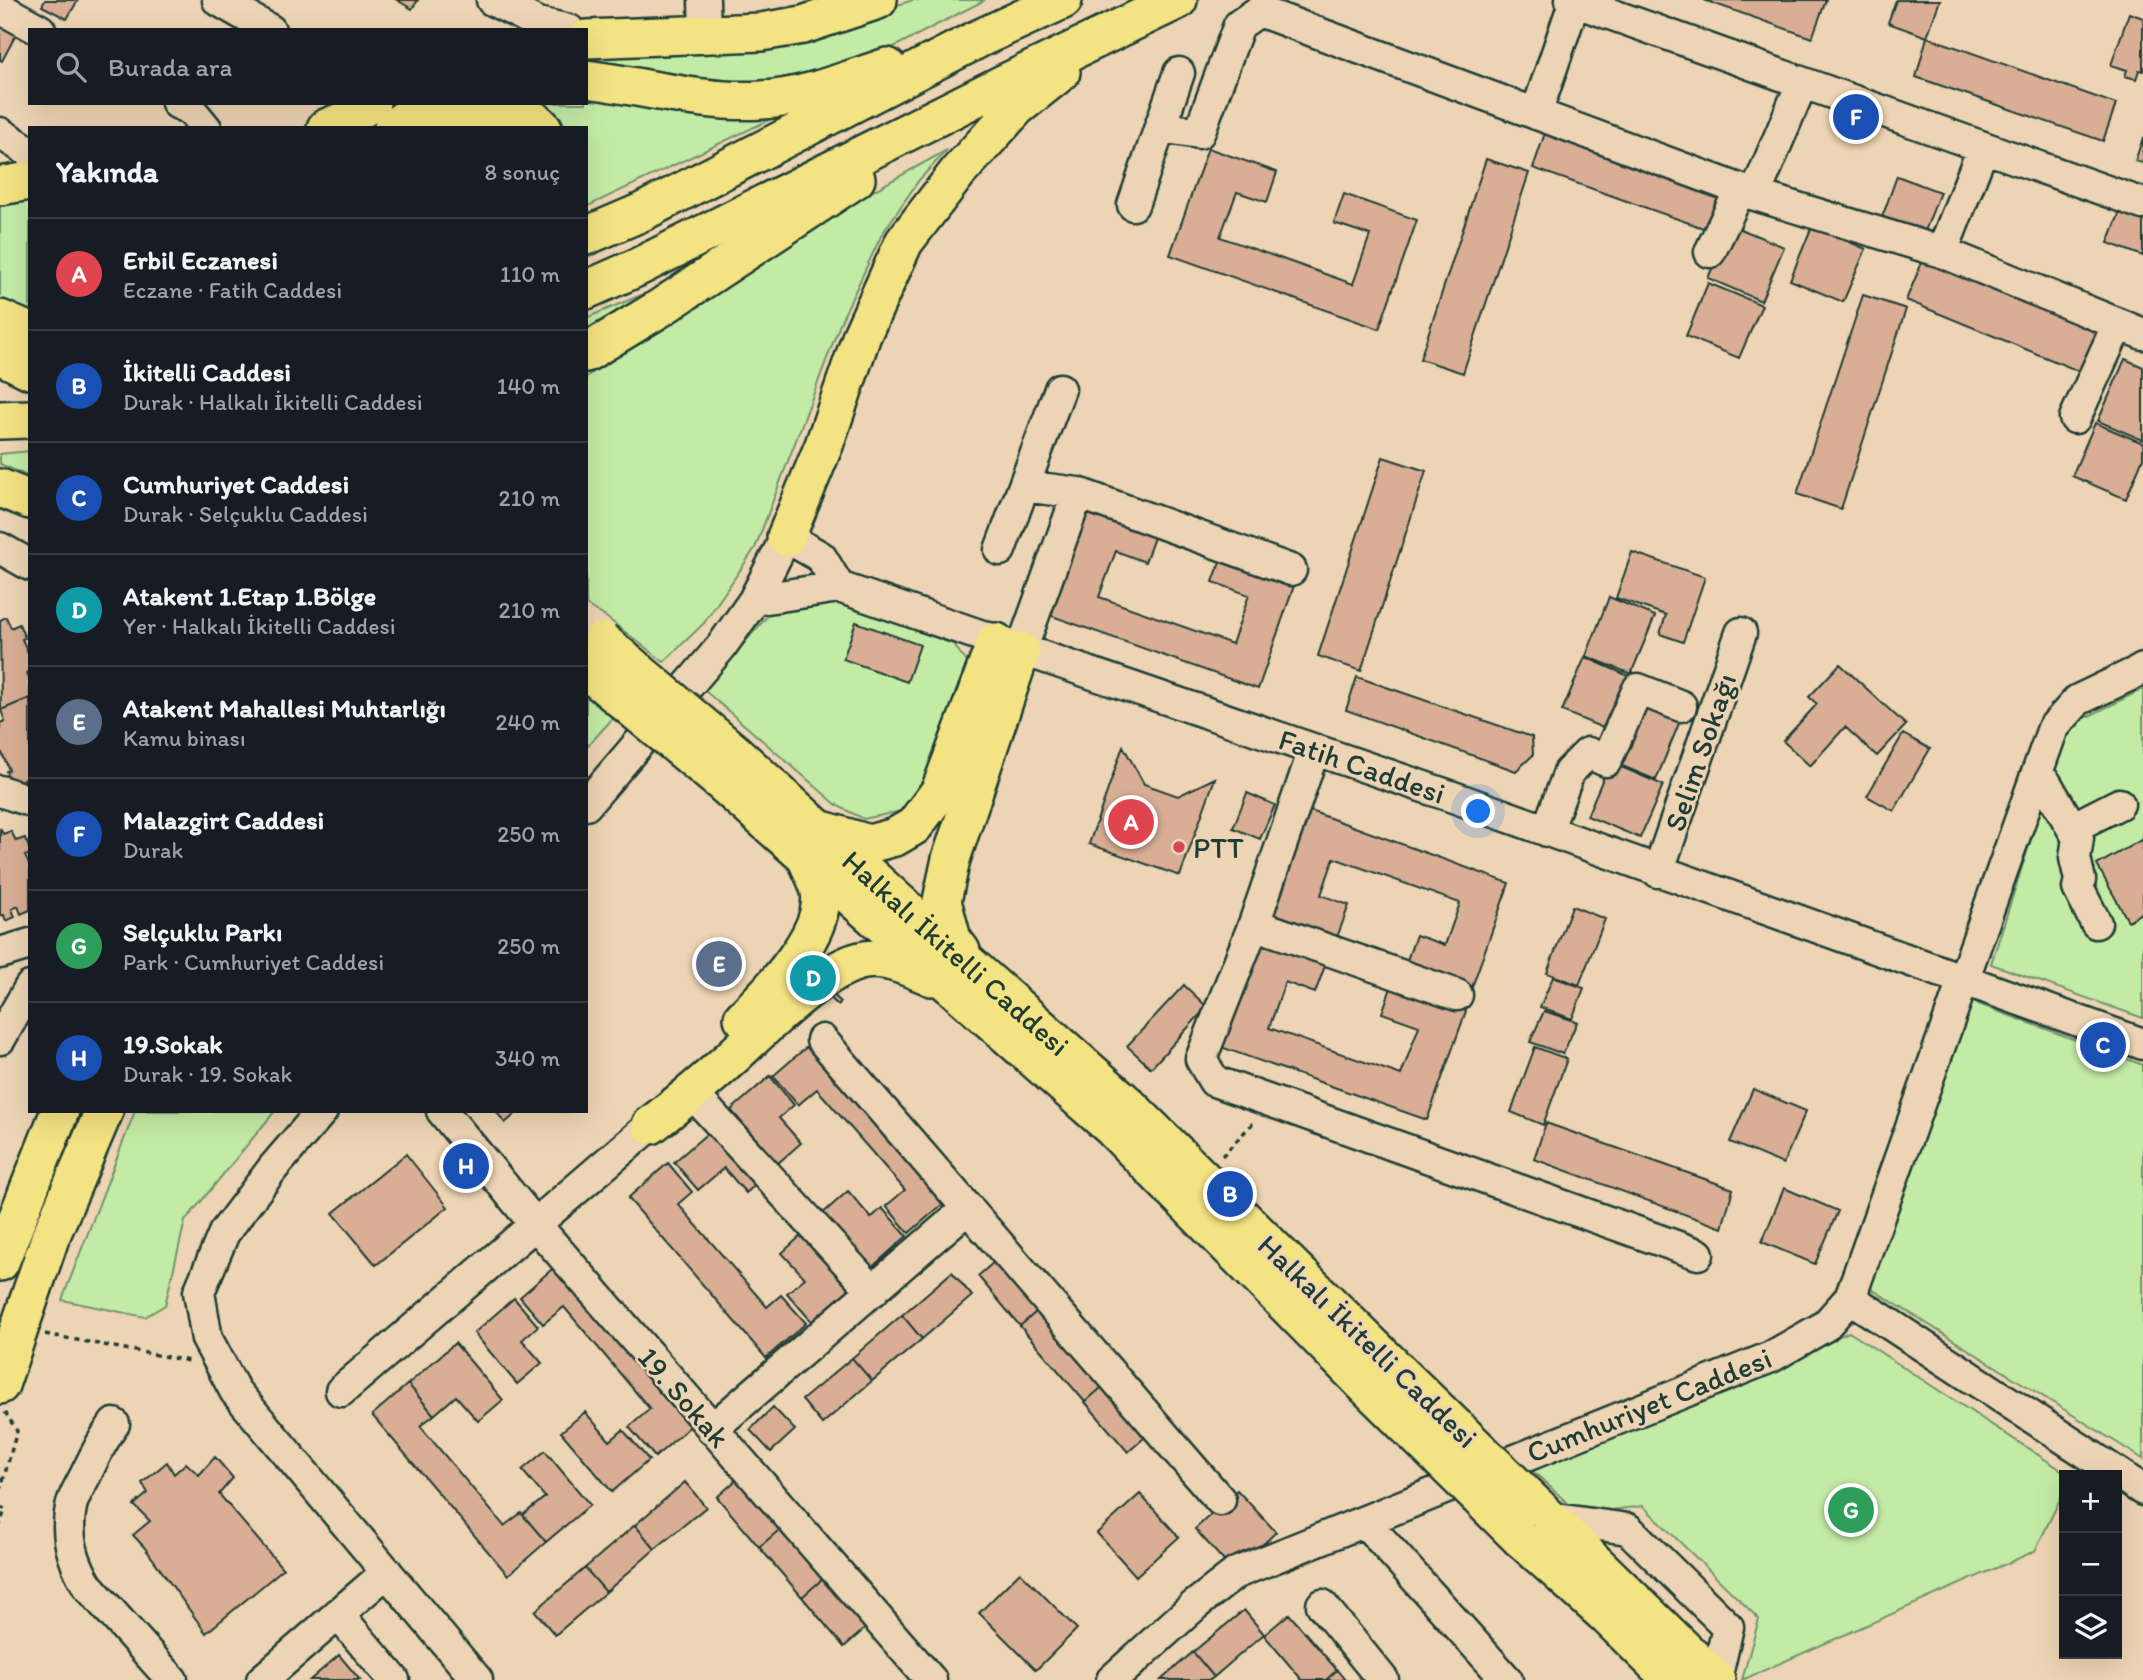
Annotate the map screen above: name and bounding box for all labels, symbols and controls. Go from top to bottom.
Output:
search box [28,28,588,105]
icon: search [52,48,90,86]
text: Burada ara [108,51,232,83]
pin: F [1833,91,1879,143]
text: Yakında [56,153,158,190]
text: 8 sonuç [485,158,560,186]
text: Erbil Eczanesi [123,244,278,276]
text: A [72,260,86,288]
text: 110 m [500,260,560,288]
text: Eczane · Fatih Caddesi [123,276,342,304]
text: İkitelli Caddesi [123,356,291,388]
text: B [72,372,86,400]
text: 140 m [497,372,560,400]
text: Durak · Halkalı İkitelli Caddesi [123,388,423,416]
text: Cumhuriyet Caddesi [123,468,349,500]
text: C [72,484,86,512]
text: 210 m [499,484,560,512]
text: Durak · Selçuklu Caddesi [123,500,368,528]
text: Atakent 1.Etap 1.Bölge [123,580,376,612]
text: D [71,596,87,624]
text: 210 m [499,596,560,624]
text: Yer · Halkalı İkitelli Caddesi [123,612,396,640]
street label: Selim Sokağı [1656,668,1744,836]
text: Atakent Mahallesi Muhtarlığı [123,692,446,724]
text: E [73,708,85,736]
text: 240 m [495,708,560,736]
street label: Fatih Caddesi [1274,720,1450,812]
text: Kamu binası [123,724,246,752]
your location [1461,794,1495,828]
pin: A [1108,796,1154,848]
text: Malazgirt Caddesi [123,804,324,836]
text: F [73,820,85,848]
text: 250 m [497,820,560,848]
place label: PTT [1193,829,1244,866]
text: Durak [123,836,183,864]
marker: PTT [1171,839,1187,855]
street label: Halkalı İkitelli Caddesi [835,842,1078,1063]
text: Selçuklu Parkı [123,916,282,948]
text: G [71,932,87,960]
text: 250 m [497,932,560,960]
pin: E [696,938,742,990]
text: Park · Cumhuriyet Caddesi [123,948,384,976]
pin: D [790,952,836,1004]
pin: C [2080,1019,2126,1071]
text: 19.Sokak [123,1028,222,1060]
text: H [71,1044,87,1072]
text: 340 m [495,1044,560,1072]
text: Durak · 19. Sokak [123,1060,292,1088]
pin: H [443,1140,489,1192]
pin: B [1207,1168,1253,1220]
street label: Halkalı İkitelli Caddesi [1250,1226,1486,1456]
street label: 19. Sokak [630,1339,738,1455]
street label: Cumhuriyet Caddesi [1521,1339,1777,1471]
map controls [2059,1470,2122,1659]
button: + [2059,1470,2122,1533]
pin: G [1828,1484,1874,1536]
button: − [2059,1533,2122,1596]
button: layers [2059,1596,2122,1659]

